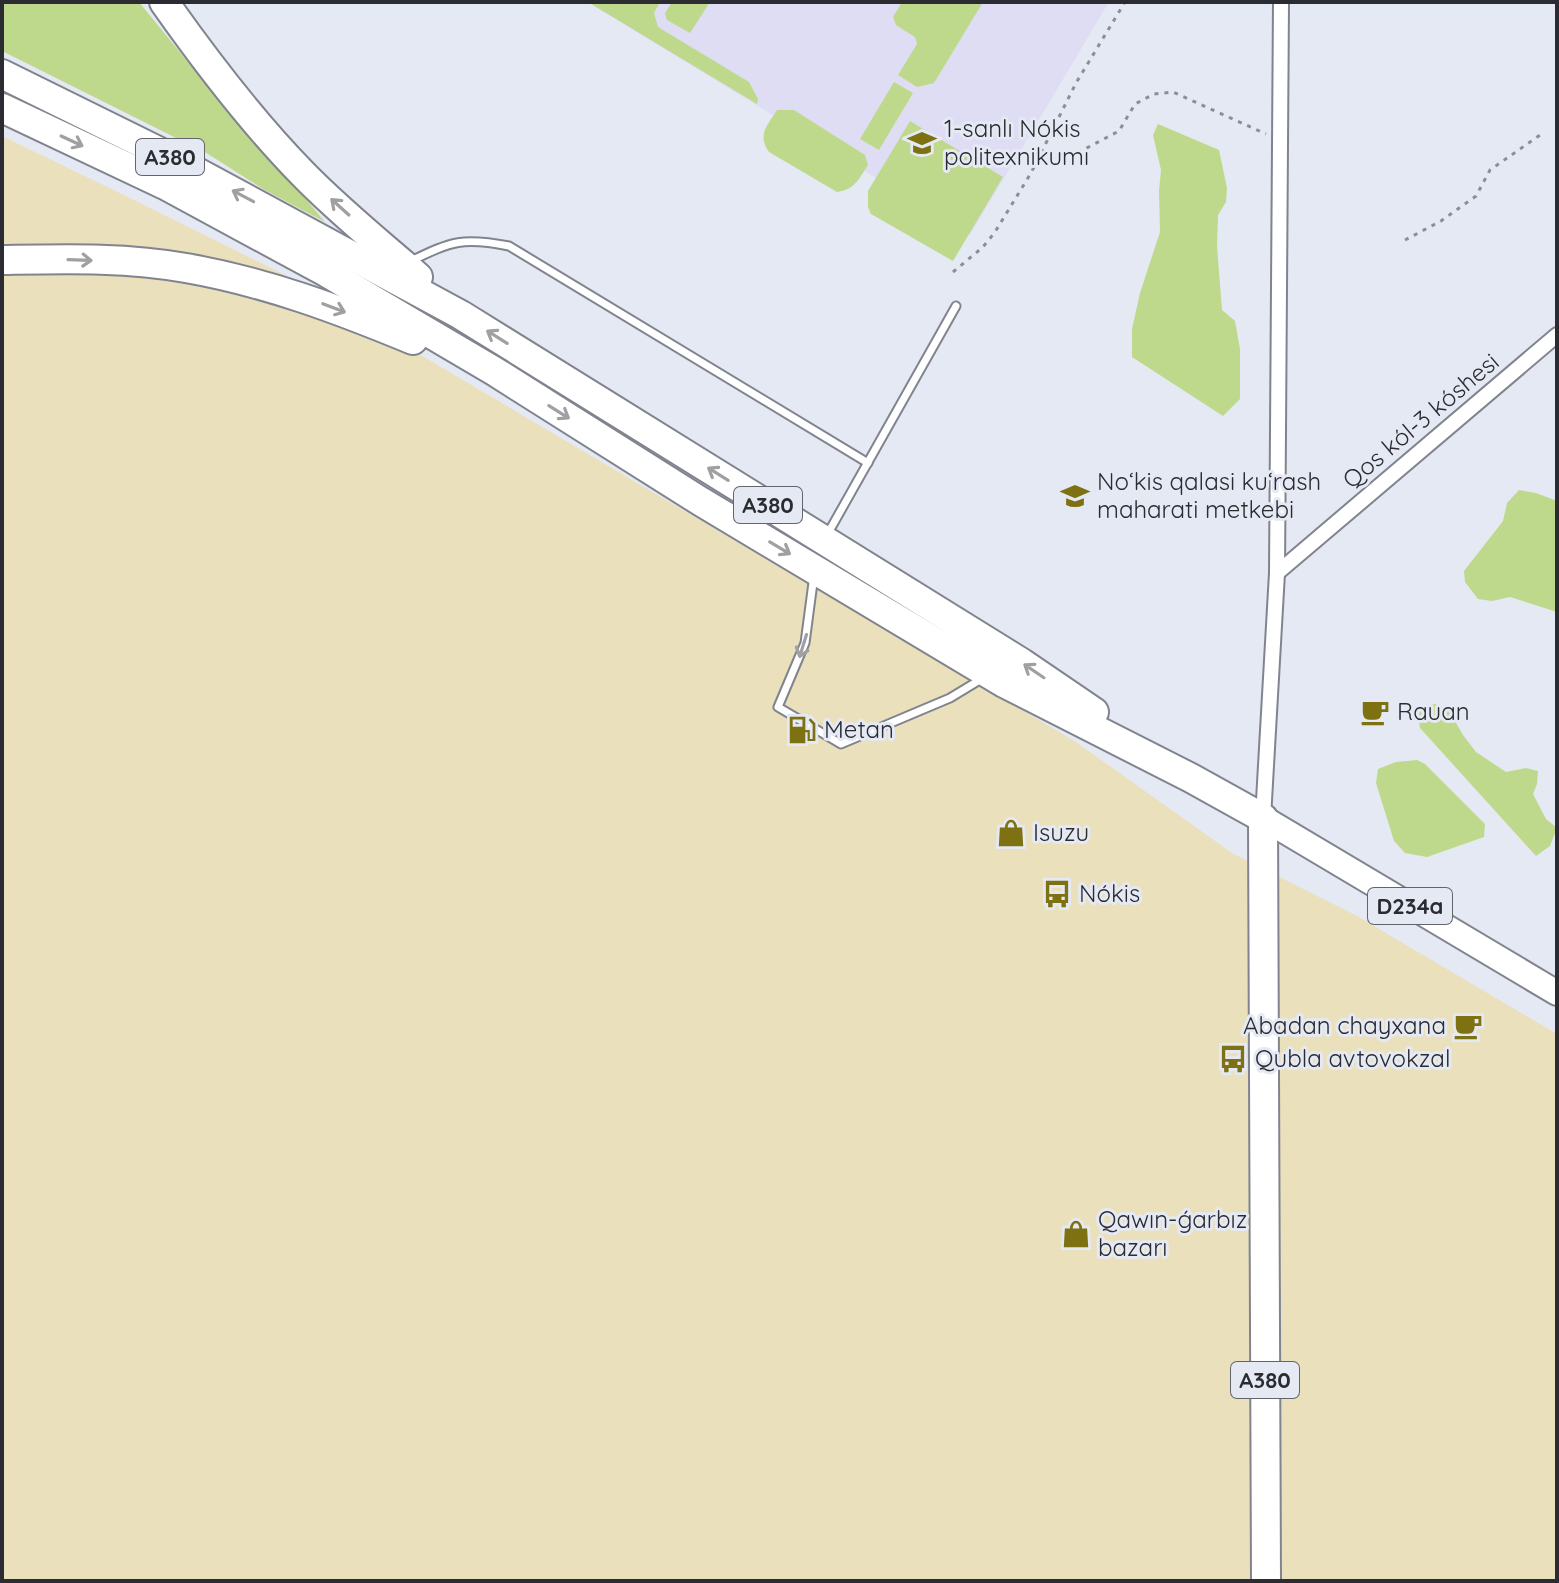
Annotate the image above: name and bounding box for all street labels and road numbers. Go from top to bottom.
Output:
road number: A380 [136,139,204,175]
street label: Qos kól-3 kóshesi [1336,346,1505,494]
road number: A380 [734,487,802,523]
road number: D234a [1368,888,1452,924]
road number: A380 [1231,1362,1299,1398]

